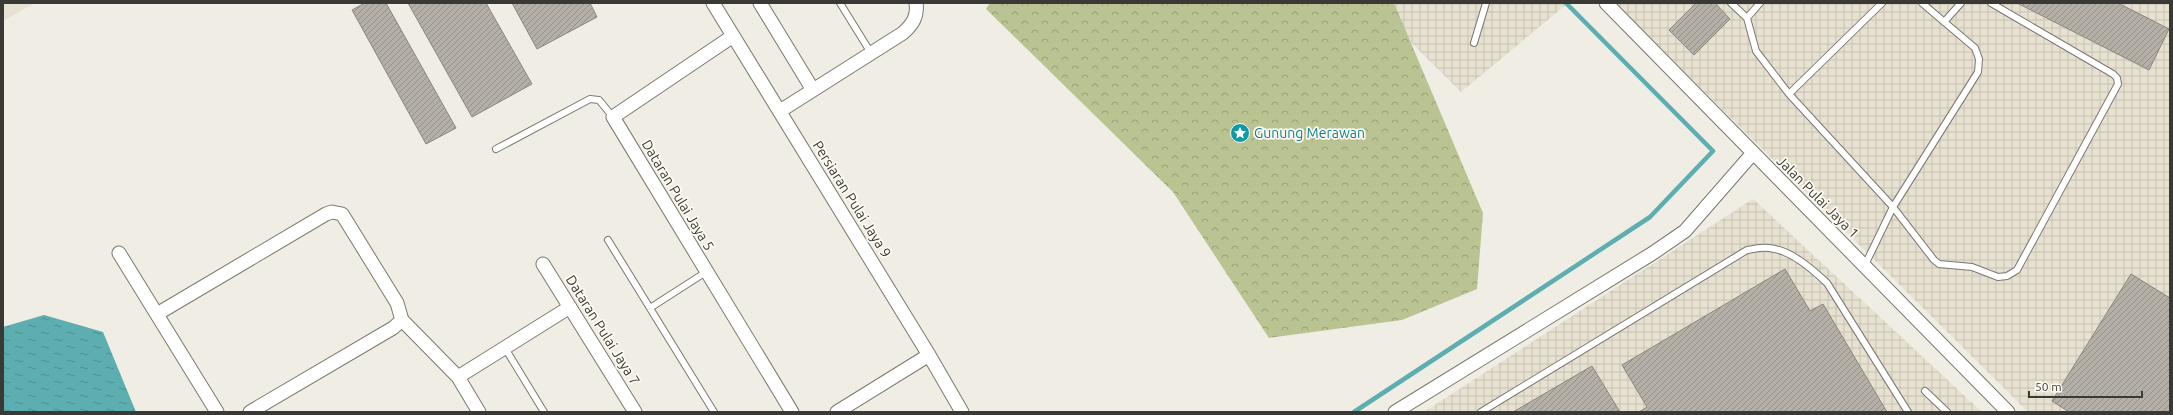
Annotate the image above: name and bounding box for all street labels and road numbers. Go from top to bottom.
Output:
street label: Dataran Pulai Jaya 5 [639,137,717,253]
street label: Persiaran Pulai Jaya 9 [810,138,894,260]
street label: Jalan Pulai Jaya 1 [1774,153,1862,241]
street label: Dataran Pulai Jaya 7 [563,272,643,388]

